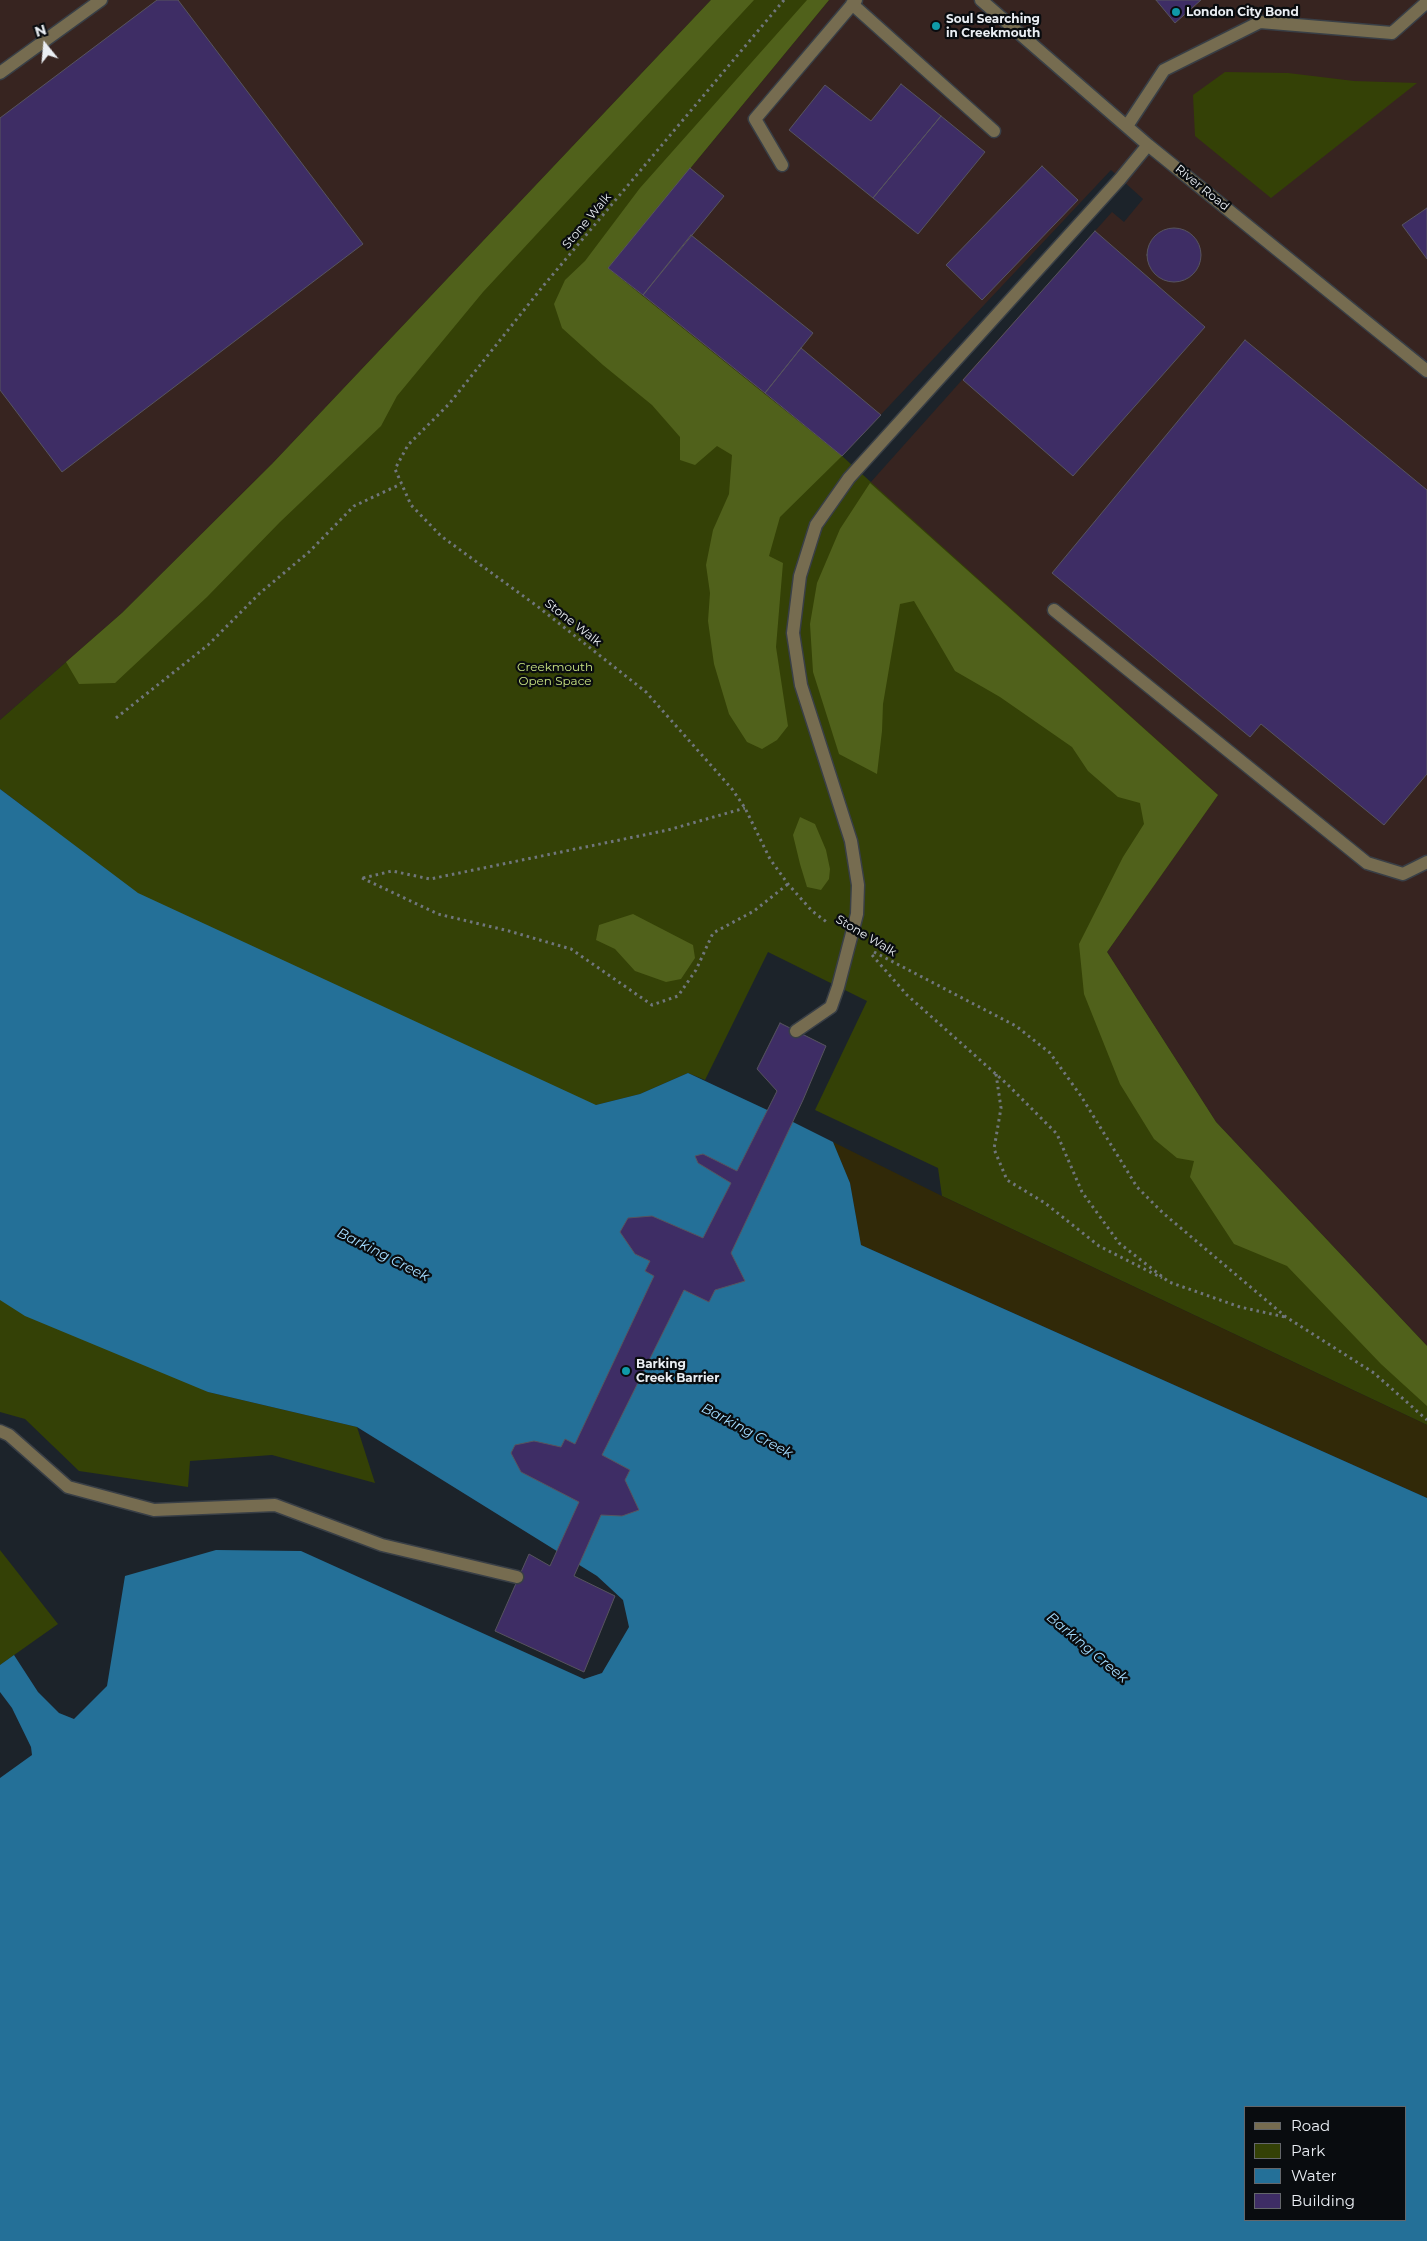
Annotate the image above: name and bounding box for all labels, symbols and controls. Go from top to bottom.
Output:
place label: London City Bond [1186,5,1299,19]
marker: London City Bond [1170,6,1182,18]
place label: Soul Searching in Creekmouth [946,12,1040,40]
north arrow [20,20,70,70]
text: N [33,20,49,41]
marker: Soul Searching in Creekmouth [930,20,942,32]
street label: River Road [1172,162,1232,214]
street label: Stone Walk [560,190,614,252]
street label: Stone Walk [542,596,604,650]
park label: Creekmouth Open Space [517,660,593,688]
street label: Stone Walk [833,912,899,960]
water label: Barking Creek [334,1225,432,1285]
place label: Barking Creek Barrier [636,1357,719,1385]
marker: Barking Creek Barrier [620,1365,632,1377]
water label: Barking Creek [698,1400,796,1462]
water label: Barking Creek [1043,1609,1131,1687]
legend [1244,2106,1407,2221]
text: Road [1291,2116,1330,2135]
text: Park [1291,2141,1325,2160]
text: Water [1291,2166,1337,2185]
text: Building [1291,2191,1355,2210]

